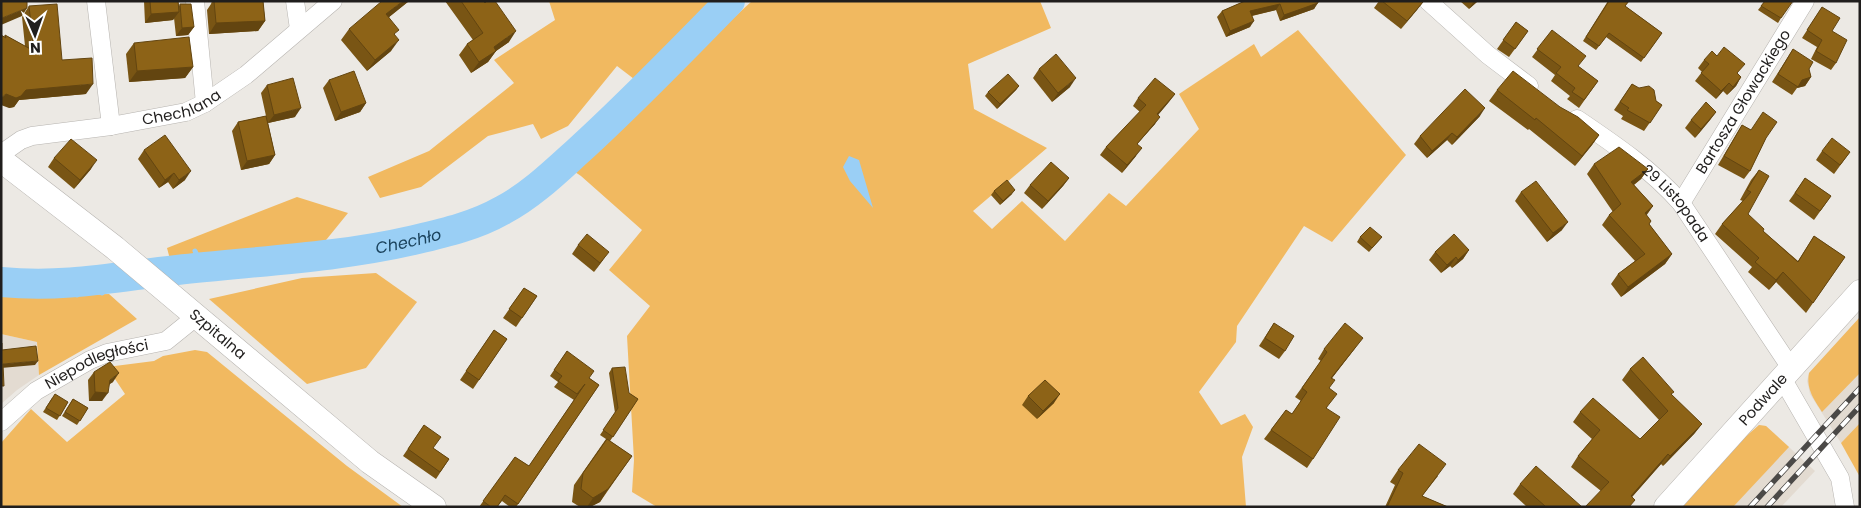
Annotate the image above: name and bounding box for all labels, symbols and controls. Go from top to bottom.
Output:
north arrow [10,10,60,60]
street label: Bartosza Głowackiego [1690,25,1795,178]
text: N [30,38,41,58]
street label: Chechlana [140,84,225,130]
street label: 29 Listopada [1638,159,1715,246]
water label: Chechło [374,223,444,260]
street label: Szpitalna [185,304,251,364]
street label: Niepodległości [41,334,150,394]
street label: Podwale [1734,368,1792,430]

